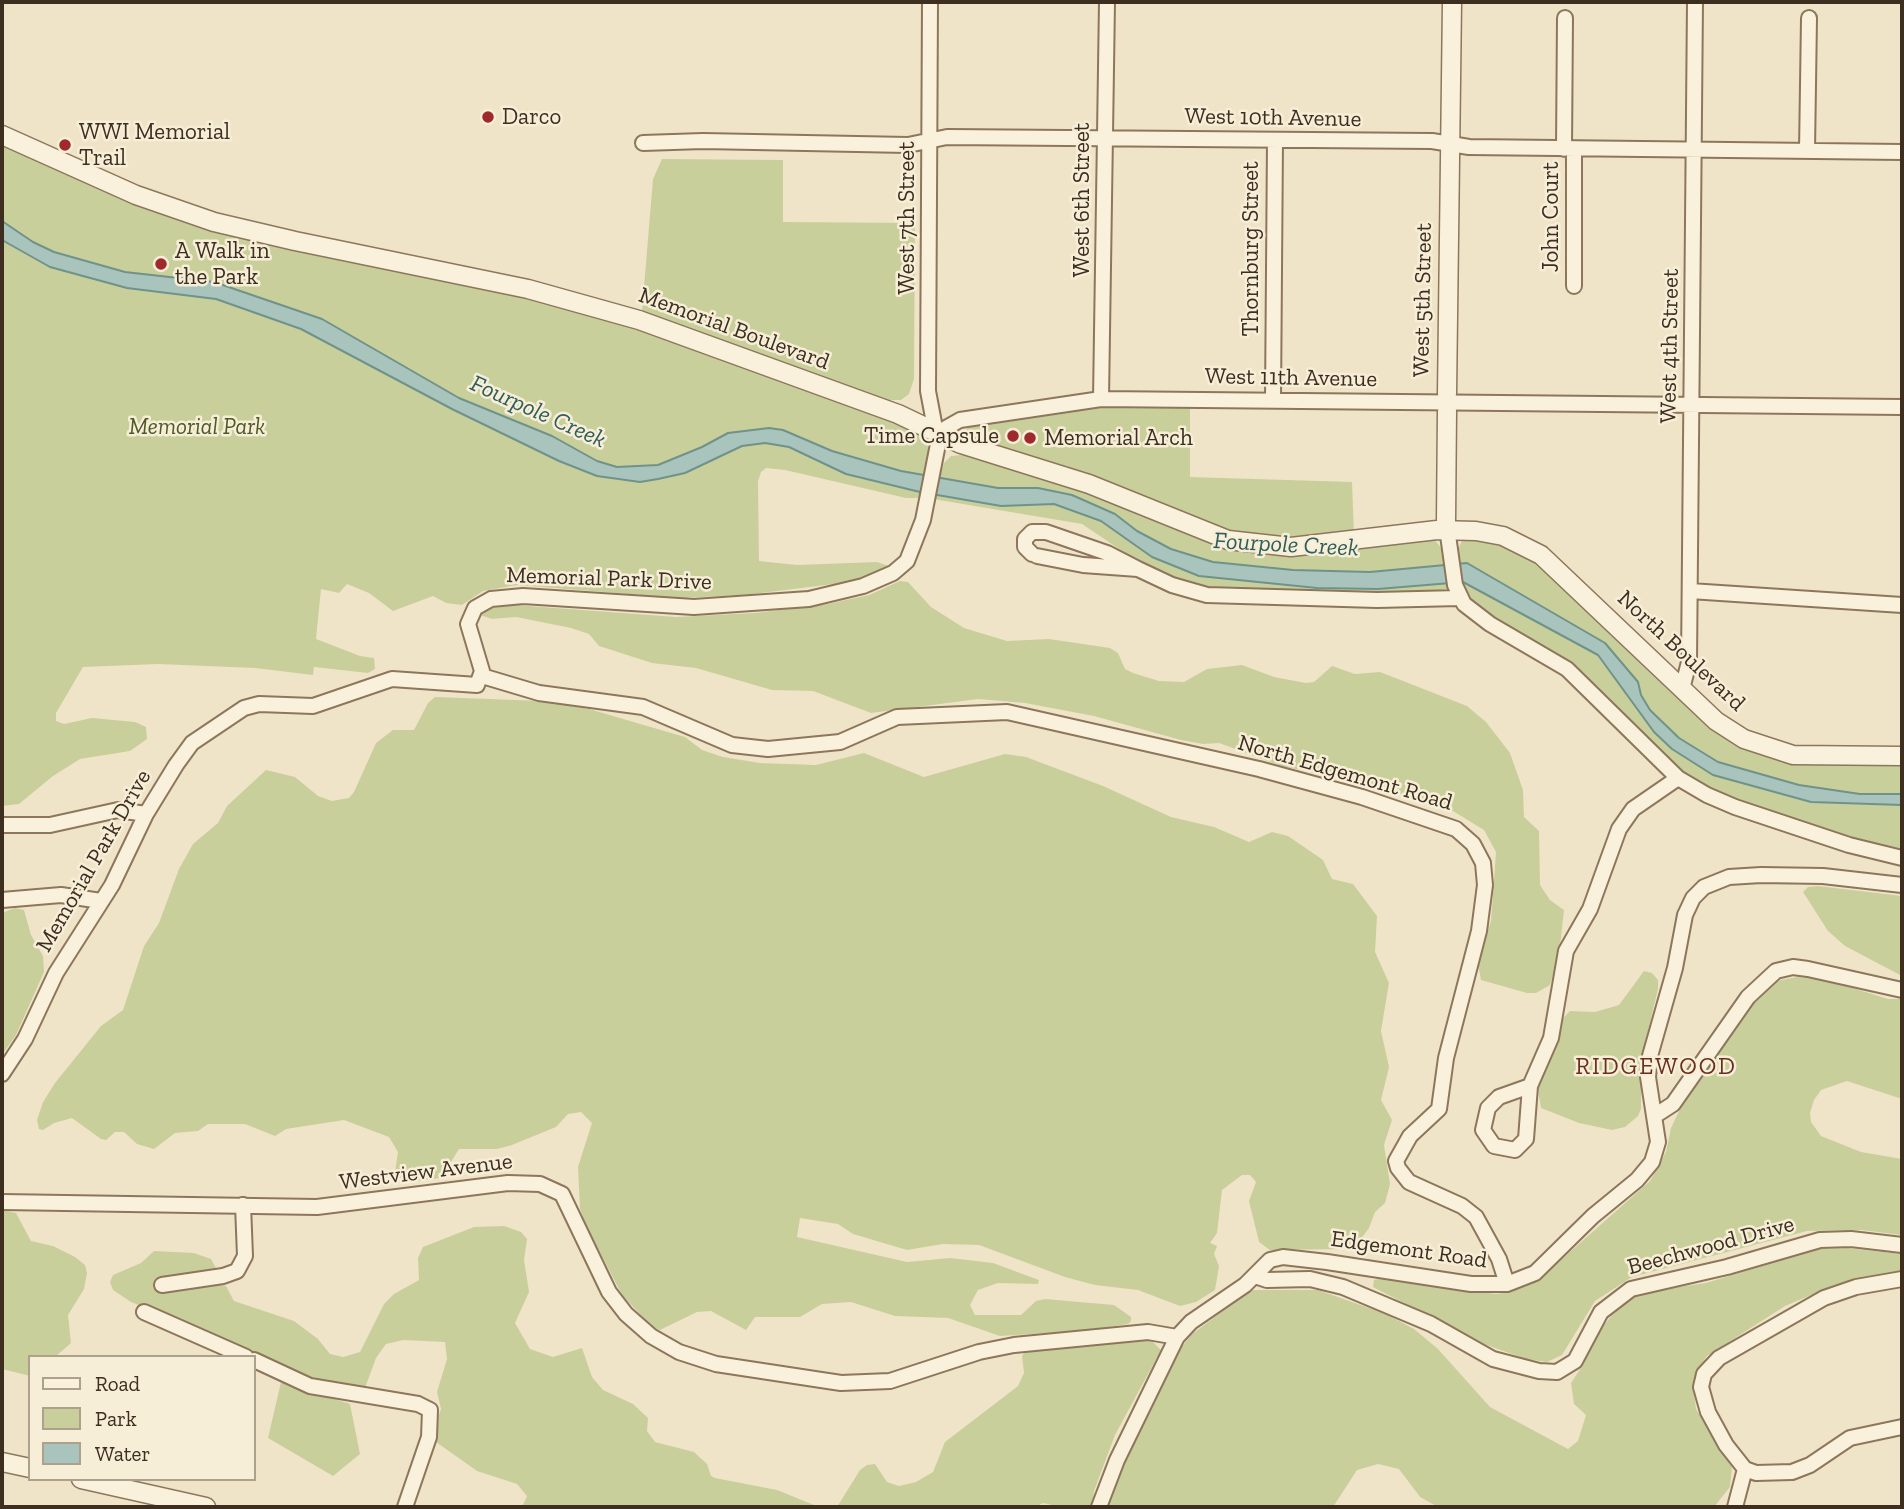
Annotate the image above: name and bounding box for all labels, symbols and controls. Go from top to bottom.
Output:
place label: Darco [502,103,561,131]
street label: West 10th Avenue [1184,103,1362,133]
marker: Darco [480,109,496,125]
place label: WWI Memorial Trail [79,118,230,172]
street label: West 6th Street [1068,123,1096,277]
marker: WWI Memorial Trail [57,137,73,153]
street label: West 7th Street [893,141,921,295]
street label: Thornburg Street [1237,161,1265,337]
street label: John Court [1537,162,1565,272]
street label: West 5th Street [1408,223,1438,377]
place label: A Walk in the Park [175,237,270,291]
marker: A Walk in the Park [153,256,169,272]
street label: West 4th Street [1655,268,1685,424]
street label: Memorial Boulevard [635,282,833,376]
street label: West 11th Avenue [1205,363,1377,393]
water label: Fourpole Creek [466,369,610,455]
park label: Memorial Park [129,413,265,441]
place label: Time Capsule [864,422,999,450]
place label: Memorial Arch [1044,424,1193,452]
marker: Time Capsule [1005,428,1021,444]
marker: Memorial Arch [1022,430,1038,446]
water label: Fourpole Creek [1213,527,1359,563]
street label: Memorial Park Drive [506,562,712,596]
street label: North Boulevard [1611,585,1751,717]
street label: North Edgemont Road [1234,729,1456,817]
street label: Memorial Park Drive [31,765,157,957]
district label: RIDGEWOOD [1576,1053,1736,1081]
street label: Westview Avenue [338,1148,514,1196]
street label: Beechwood Drive [1625,1210,1797,1282]
street label: Edgemont Road [1329,1225,1489,1275]
legend [28,1355,256,1481]
text: Road [95,1371,140,1396]
text: Park [95,1406,137,1431]
text: Water [95,1441,150,1466]

